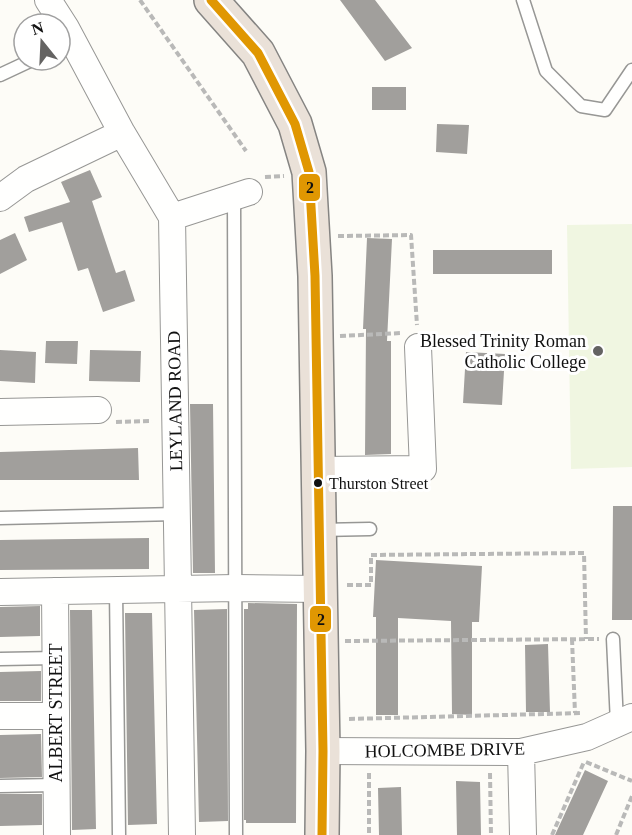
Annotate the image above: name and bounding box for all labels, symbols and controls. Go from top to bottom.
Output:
north arrow [12,12,72,72]
text: N [29,18,46,38]
line badge: 2 [298,173,321,202]
text: 2 [306,179,314,196]
street label: LEYLAND ROAD [164,331,186,471]
place label: Blessed Trinity Roman Catholic College [420,331,586,372]
marker: Blessed Trinity Roman Catholic College [591,344,605,358]
place label: Thurston Street [329,475,429,492]
marker: Thurston Street [312,477,324,489]
line badge: 2 [309,605,332,633]
text: 2 [317,611,325,628]
street label: ALBERT STREET [46,643,66,783]
street label: HOLCOMBE DRIVE [365,739,525,761]

